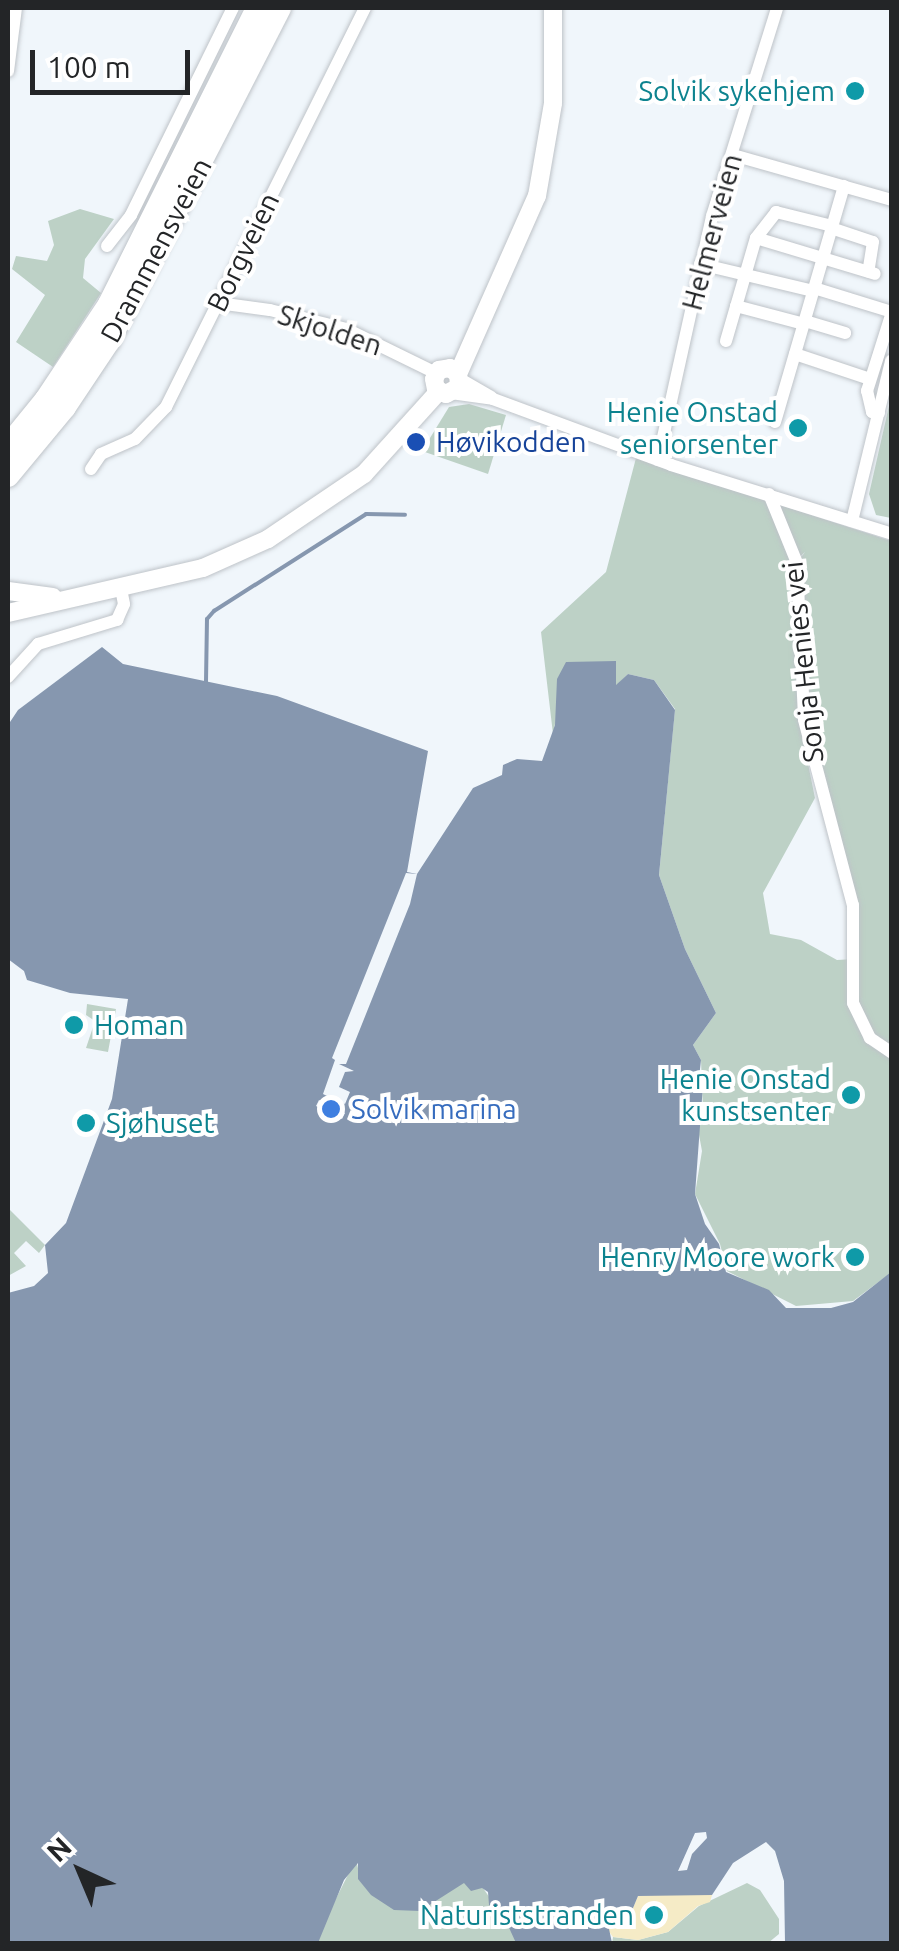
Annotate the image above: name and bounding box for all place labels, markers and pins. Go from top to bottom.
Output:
place label: Solvik sykehjem [638,74,835,108]
marker: Solvik sykehjem [844,80,866,102]
place label: Henie Onstad seniorsenter [607,395,778,461]
marker: Henie Onstad seniorsenter [787,417,809,439]
place label: Høvikodden [436,425,586,459]
marker: Høvikodden [405,431,427,453]
place label: Homan [94,1008,184,1042]
marker: Homan [63,1014,85,1036]
place label: Henie Onstad kunstsenter [660,1062,831,1128]
marker: Henie Onstad kunstsenter [840,1084,862,1106]
place label: Solvik marina [351,1092,517,1126]
marker: Solvik marina [320,1098,342,1120]
place label: Sjøhuset [106,1106,214,1140]
marker: Sjøhuset [75,1112,97,1134]
place label: Henry Moore work [601,1240,835,1274]
marker: Henry Moore work [844,1246,866,1268]
place label: Naturiststranden [420,1898,634,1932]
marker: Naturiststranden [643,1904,665,1926]

